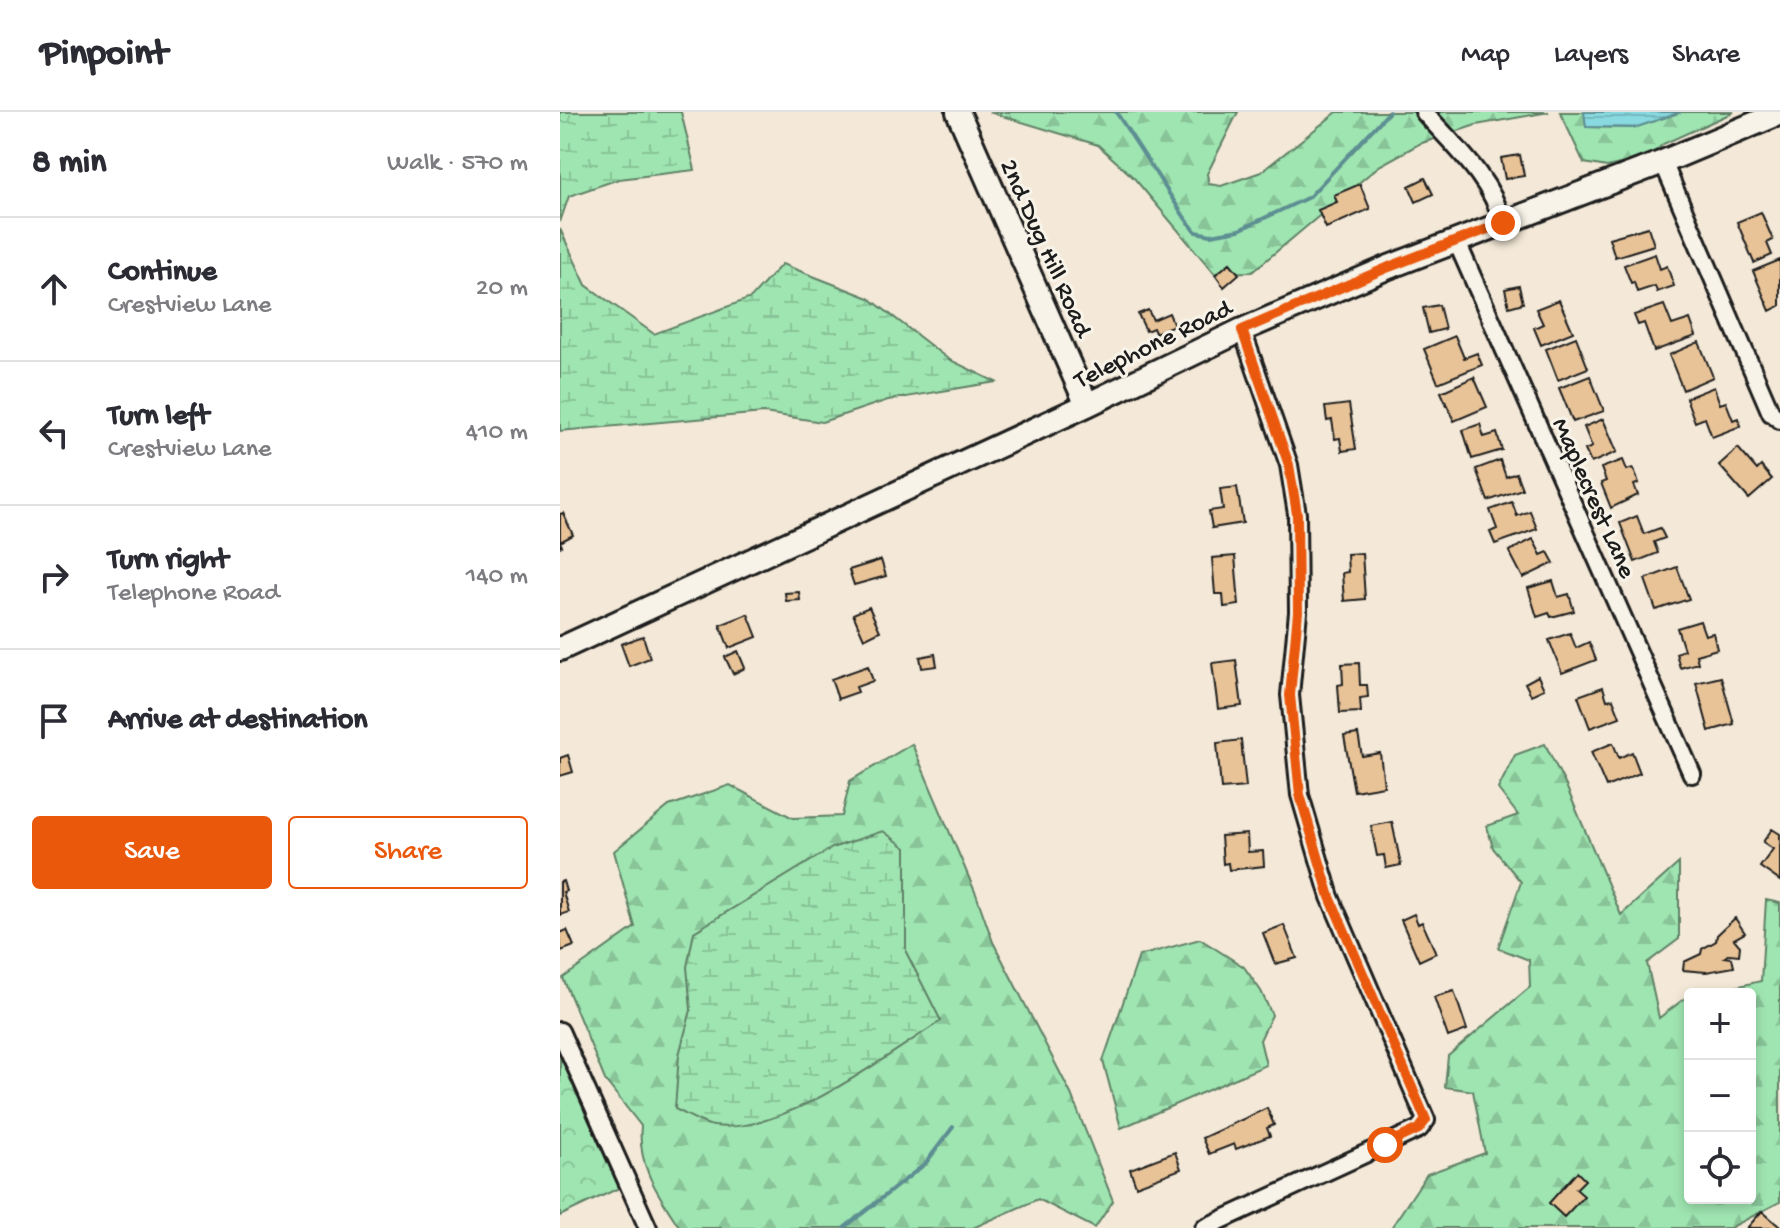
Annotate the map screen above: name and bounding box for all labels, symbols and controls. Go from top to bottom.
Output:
text: Pinpoint [40,33,168,77]
text: Map [1461,39,1510,72]
text: Layers [1554,39,1628,72]
text: Share [1672,39,1740,72]
text: 8 min [32,144,106,184]
text: Walk · 570 m [387,149,528,180]
street label: 2nd Dug Hill Road [991,155,1098,344]
route end [1485,205,1521,241]
text: Continue [108,256,217,291]
icon: ahead [32,267,76,311]
text: 20 m [476,274,528,305]
text: Crestview Lane [108,291,271,322]
street label: Telephone Road [1068,294,1239,398]
text: Turn left [108,400,209,435]
icon: left [32,411,76,455]
street label: Maplecrest Lane [1543,414,1641,584]
text: 410 m [466,418,528,449]
text: Crestview Lane [108,435,271,466]
text: Turn right [108,544,228,579]
icon: right [32,555,76,599]
text: 140 m [466,562,528,593]
text: Telephone Road [108,579,280,610]
icon: arrive [32,699,76,743]
text: Arrive at destination [108,704,368,739]
button: Save [32,816,272,889]
button: Share [288,816,528,889]
map controls [1684,988,1756,1204]
button: + [1684,988,1756,1060]
button: − [1684,1060,1756,1132]
route start [1367,1127,1403,1163]
button: locate [1684,1132,1756,1204]

